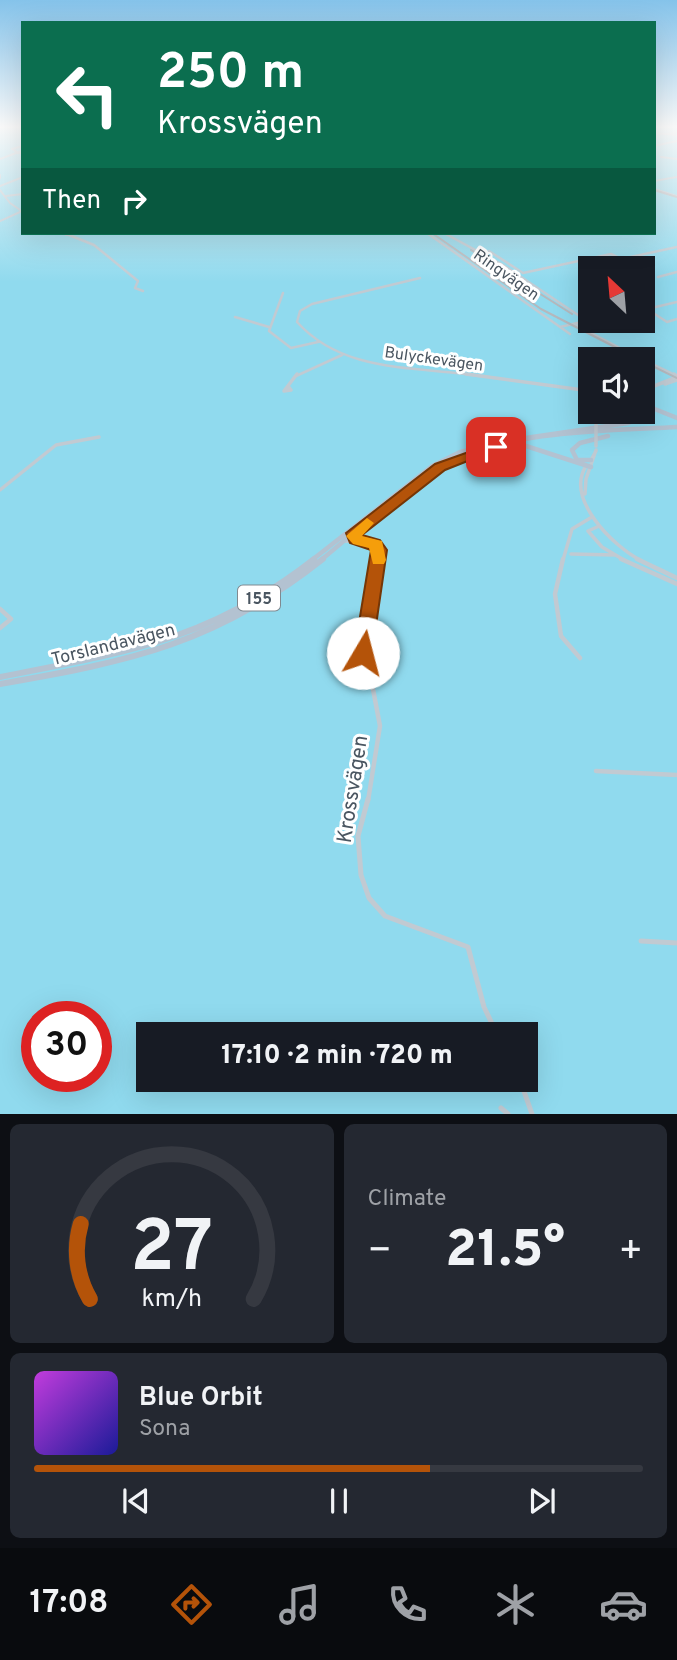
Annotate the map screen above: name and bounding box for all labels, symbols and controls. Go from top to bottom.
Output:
text: 250 m [157,44,304,106]
icon: left [42,49,133,140]
text: Krossvägen [157,105,323,145]
icon: right [115,182,153,220]
text: Then [42,185,101,218]
street label: Ringvägen [469,246,543,306]
north arrow [578,256,654,332]
map controls [578,256,655,424]
street label: Bulyckevägen [383,343,484,377]
button: sound [578,347,655,424]
pin [466,417,526,477]
icon: arrive [477,428,515,466]
road number: 155 [238,586,280,610]
position arrow [326,616,400,690]
street label: Torslandavägen [49,619,178,672]
street label: Krossvägen [332,733,375,845]
speed limit sign: 30 [21,1001,112,1092]
text: 17:10 · 2 min · 720 m [221,1040,453,1073]
text: Climate [368,1185,446,1214]
text: 27 [130,1206,213,1298]
text: 21.5° [445,1219,565,1285]
text: − [368,1228,392,1277]
text: + [618,1228,643,1277]
text: km/h [141,1284,202,1316]
text: Blue Orbit [139,1382,263,1415]
text: Sona [139,1415,190,1444]
icon: previous [117,1482,155,1520]
icon: pause [320,1482,358,1520]
icon: next [523,1482,561,1520]
icon: directions [167,1580,216,1629]
icon: music [275,1580,324,1629]
icon: phone [383,1580,432,1629]
icon: climate [491,1580,540,1629]
icon: car [599,1580,648,1629]
text: 17:08 [29,1584,108,1624]

